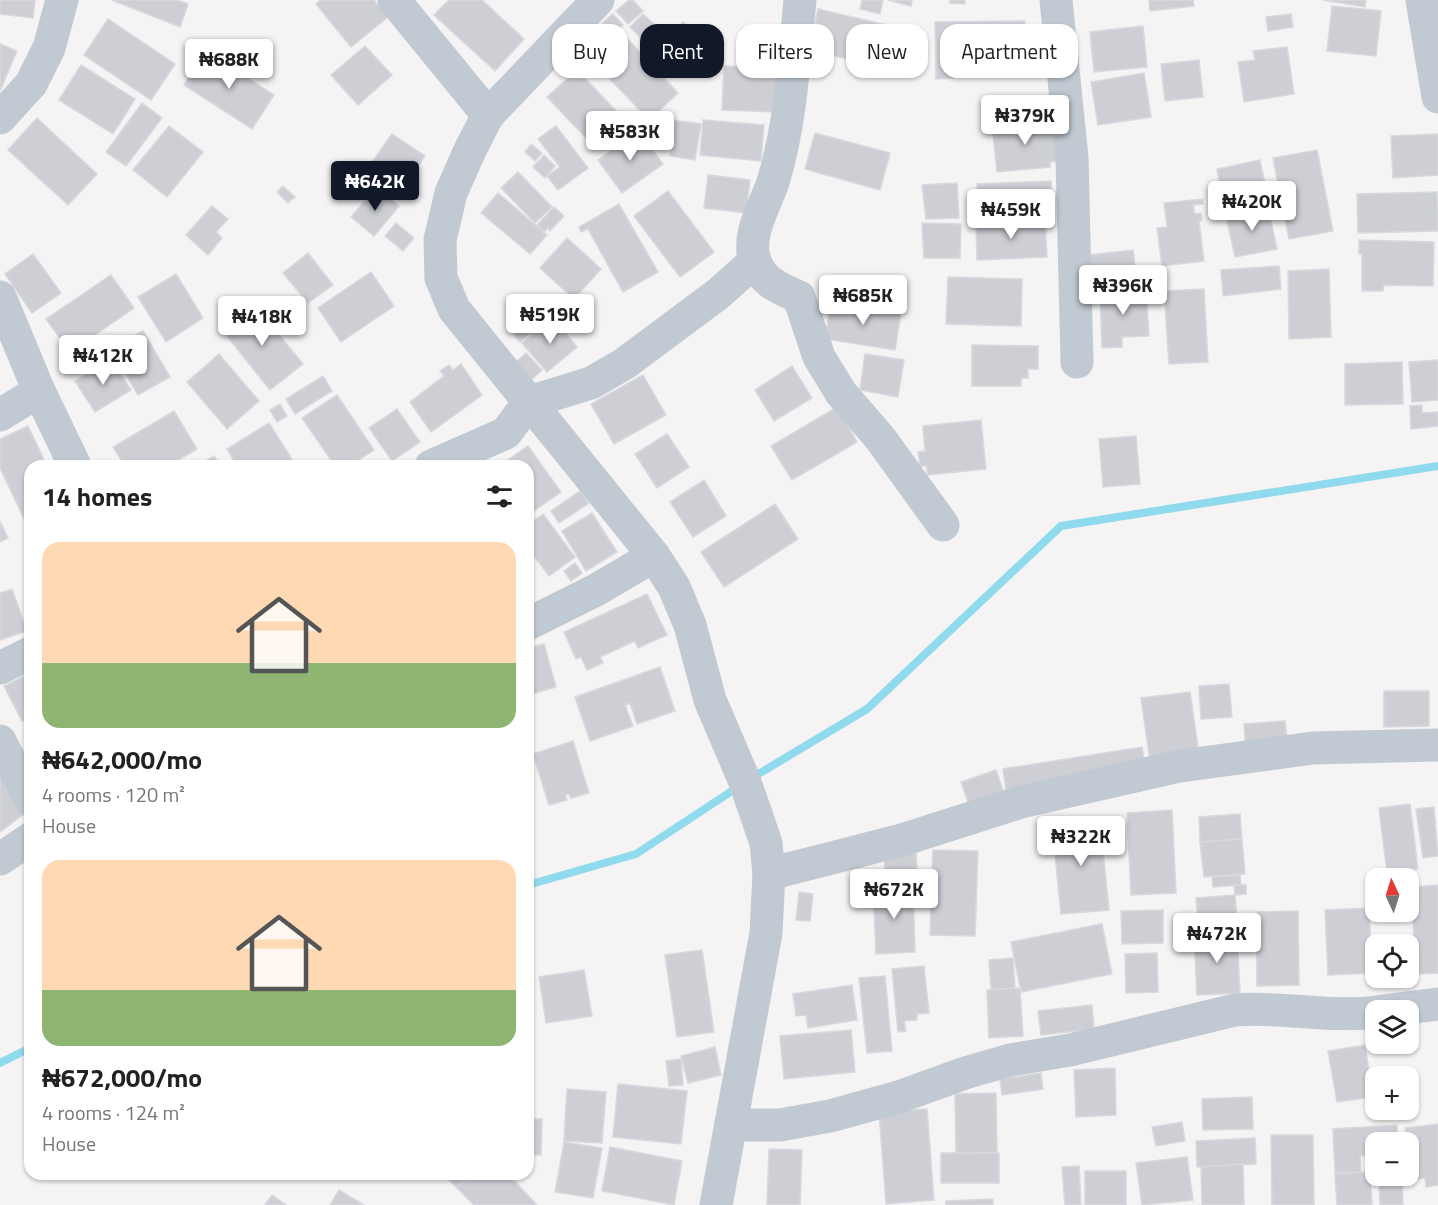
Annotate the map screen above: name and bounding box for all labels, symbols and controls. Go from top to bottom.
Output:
chip: Buy [552,24,628,78]
chip: Rent [640,24,724,78]
chip: Filters [736,24,834,78]
chip: New [846,24,928,78]
chip: Apartment [940,24,1078,78]
pin: ₦688K [187,39,271,90]
text: ₦688K [199,43,259,74]
pin: ₦379K [983,95,1067,146]
text: ₦379K [995,99,1055,130]
pin: ₦583K [588,111,672,162]
text: ₦583K [600,115,660,146]
pin: ₦642K [333,161,417,212]
text: ₦642K [345,165,405,196]
pin: ₦420K [1210,181,1294,232]
text: ₦420K [1222,185,1282,216]
pin: ₦459K [969,189,1053,240]
text: ₦459K [981,193,1041,224]
pin: ₦396K [1081,265,1165,316]
text: ₦396K [1093,269,1153,300]
pin: ₦685K [821,275,905,326]
text: ₦685K [833,279,893,310]
pin: ₦519K [508,294,592,345]
pin: ₦418K [220,296,304,347]
text: ₦519K [520,298,580,329]
text: ₦418K [232,300,292,331]
pin: ₦412K [61,335,145,386]
text: ₦412K [73,339,133,370]
text: 14 homes [42,477,152,516]
icon: filters [483,480,516,513]
icon: home [225,581,333,689]
text: ₦642,000/mo [42,740,202,779]
text: 4 rooms · 120 m² [42,779,185,810]
text: House [42,810,96,841]
pin: ₦322K [1039,816,1123,867]
text: ₦322K [1051,820,1111,851]
north arrow [1365,868,1419,922]
map controls [1365,868,1419,1186]
pin: ₦672K [852,869,936,920]
text: ₦672K [864,873,924,904]
icon: home [225,899,333,1007]
pin: ₦472K [1175,913,1259,964]
text: ₦472K [1187,917,1247,948]
button: locate [1365,934,1419,988]
button: layers [1365,1000,1419,1054]
text: ₦672,000/mo [42,1058,202,1097]
button: + [1365,1066,1419,1120]
text: 4 rooms · 124 m² [42,1097,185,1128]
text: House [42,1128,96,1159]
button: − [1365,1132,1419,1186]

